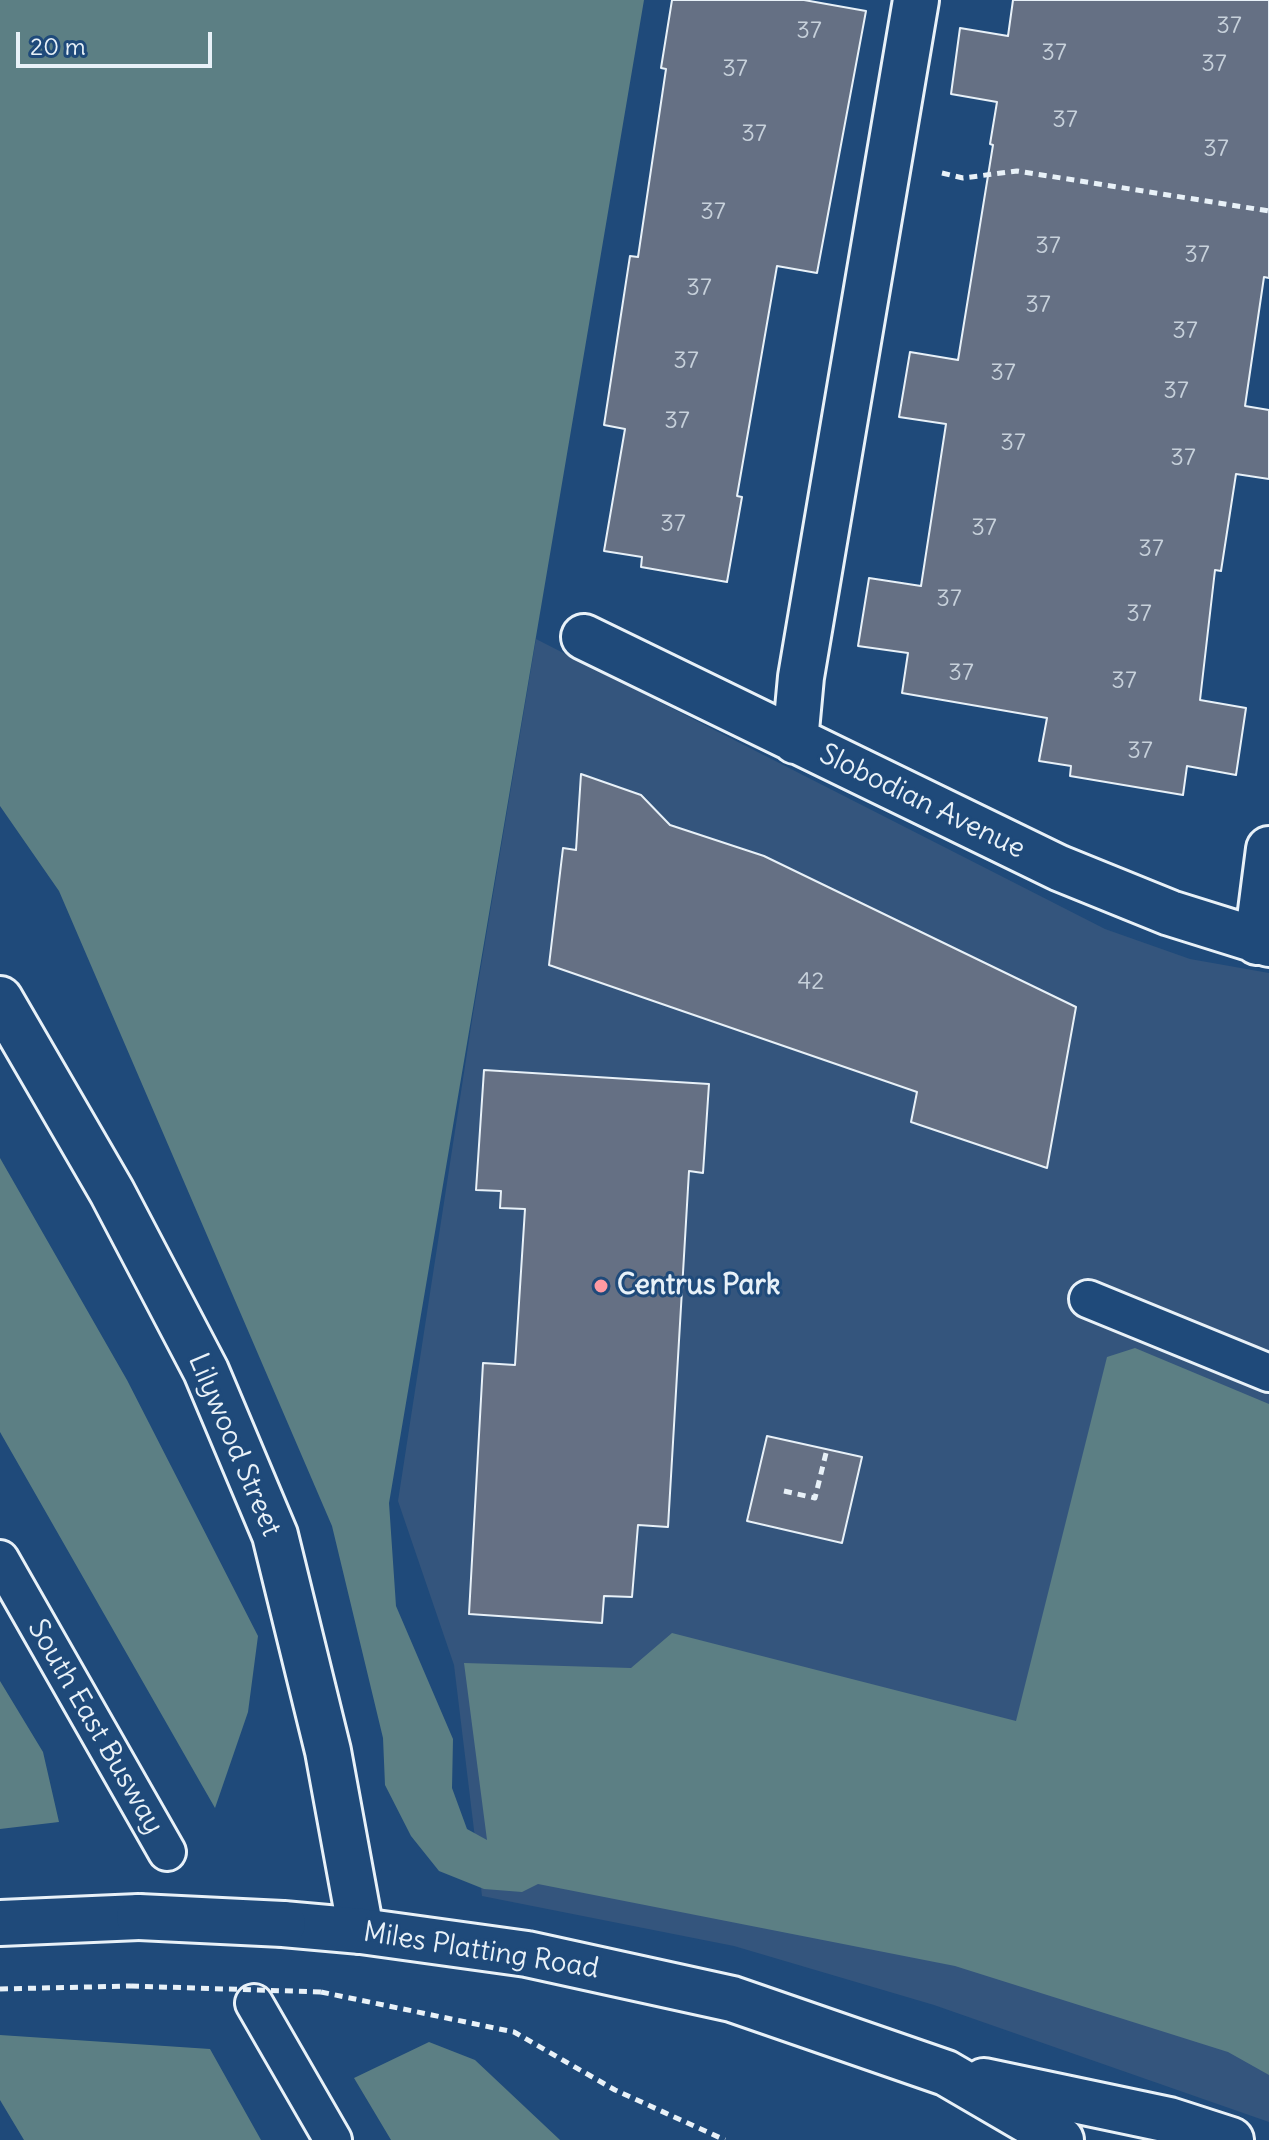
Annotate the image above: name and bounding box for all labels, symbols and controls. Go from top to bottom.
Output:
house number: 37 [1216,12,1242,40]
scale bar [20,16,216,66]
house number: 37 [796,17,822,45]
text: 20 m [30,31,86,61]
house number: 37 [1041,39,1067,67]
house number: 37 [1201,50,1227,78]
house number: 37 [722,55,748,83]
house number: 37 [1052,106,1078,134]
house number: 37 [741,120,767,148]
house number: 37 [1203,135,1229,163]
house number: 37 [700,198,726,226]
house number: 37 [1035,232,1061,260]
house number: 37 [1184,241,1210,269]
house number: 37 [686,274,712,302]
house number: 37 [1025,291,1051,319]
house number: 37 [1172,317,1198,345]
house number: 37 [673,347,699,375]
house number: 37 [990,359,1016,387]
house number: 37 [1163,377,1189,405]
house number: 37 [664,407,690,435]
house number: 37 [1000,429,1026,457]
house number: 37 [1170,444,1196,472]
house number: 37 [660,510,686,538]
house number: 37 [971,514,997,542]
house number: 37 [1138,535,1164,563]
house number: 37 [936,585,962,613]
house number: 37 [1126,600,1152,628]
house number: 37 [948,659,974,687]
house number: 37 [1111,667,1137,695]
house number: 37 [1127,737,1153,765]
street label: Slobodian Avenue [814,738,1030,866]
house number: 42 [797,968,825,996]
place label: Centrus Park [617,1269,780,1303]
marker: Centrus Park [592,1277,610,1295]
street label: Lilywood Street [180,1349,288,1541]
street label: South East Busway [20,1614,170,1840]
street label: Miles Platting Road [361,1916,601,1986]

